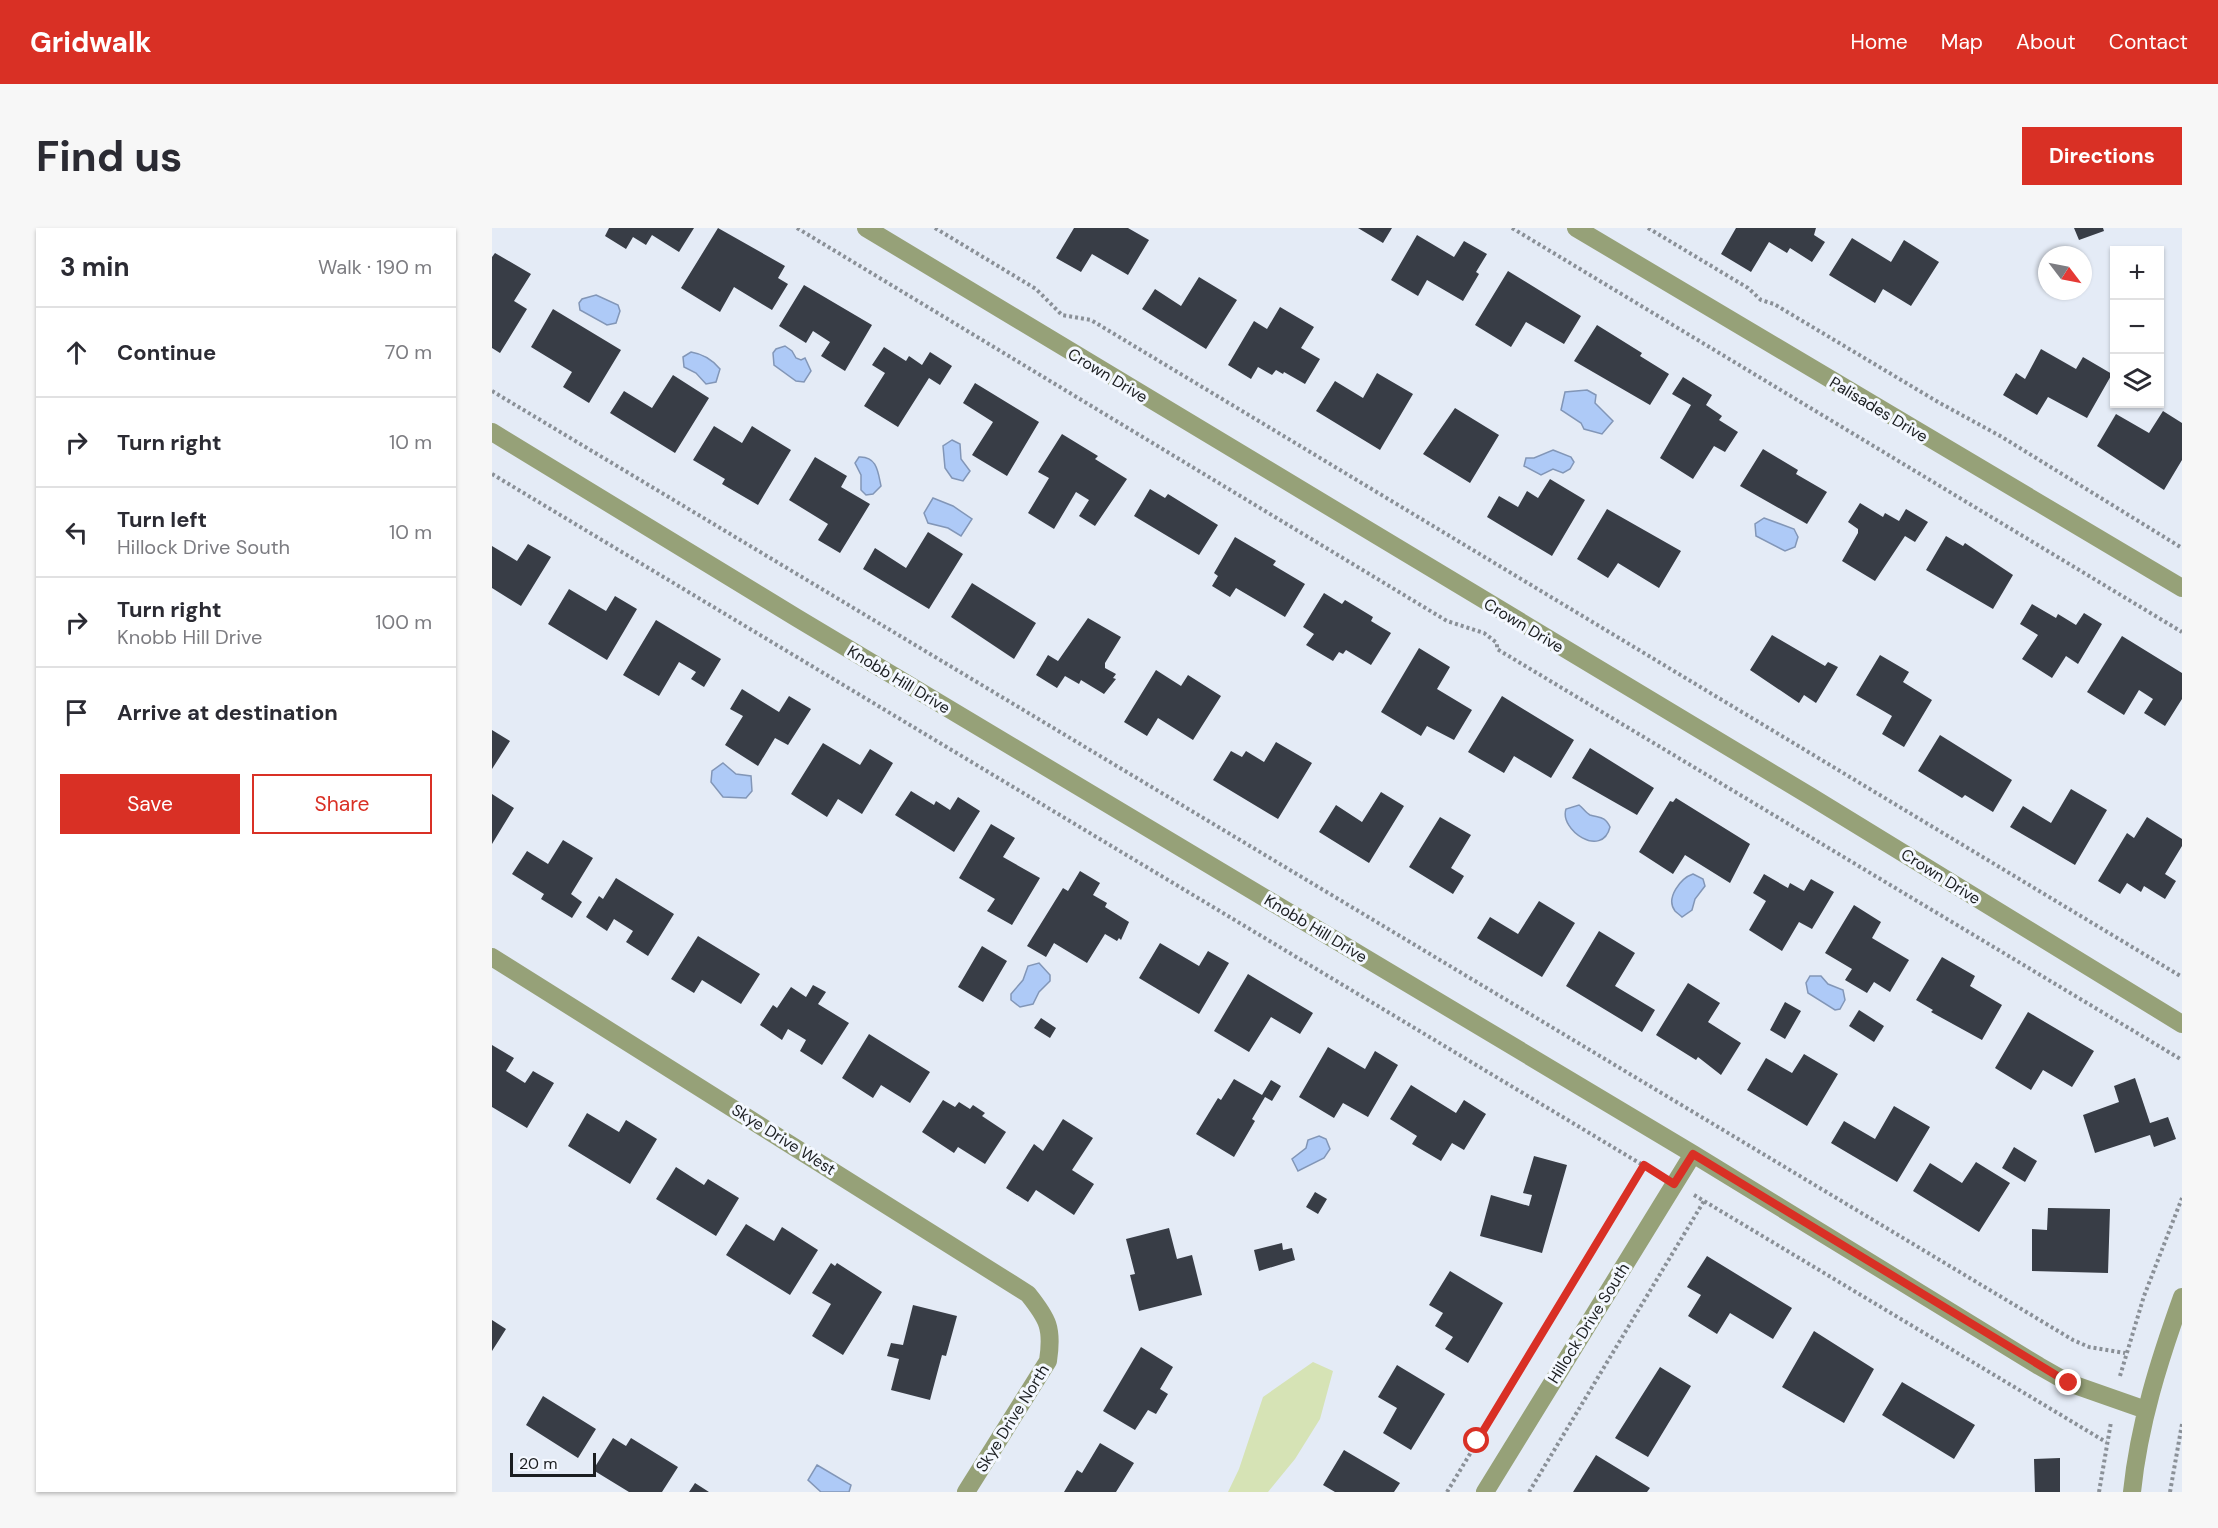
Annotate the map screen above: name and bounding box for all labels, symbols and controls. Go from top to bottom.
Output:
text: Gridwalk [30,24,152,61]
text: Home [1850,28,1908,56]
text: Map [1941,28,1983,56]
text: About [2016,28,2076,56]
text: Contact [2109,28,2188,56]
button: Directions [2022,127,2182,185]
text: Find us [36,129,182,184]
north arrow [2038,246,2092,300]
map controls [2110,246,2164,408]
button: + [2110,246,2164,300]
text: 3 min [60,250,129,284]
text: Walk · 190 m [318,254,432,280]
button: − [2110,300,2164,354]
icon: ahead [60,336,93,369]
text: Continue [117,338,216,367]
text: 70 m [385,339,432,365]
street label: Crown Drive [1064,343,1152,408]
button: layers [2110,354,2164,408]
street label: Palisades Drive [1826,372,1932,447]
icon: right [60,426,93,459]
text: Turn right [117,428,222,457]
text: 10 m [389,429,432,455]
text: Turn left [117,505,207,534]
icon: left [60,516,93,549]
text: 10 m [389,519,432,545]
text: Hillock Drive South [117,534,290,560]
street label: Crown Drive [1480,593,1568,658]
text: Turn right [117,595,222,624]
icon: right [60,606,93,639]
text: 100 m [375,609,432,635]
text: Knobb Hill Drive [117,624,262,650]
street label: Knobb Hill Drive [843,640,954,718]
icon: arrive [60,696,93,729]
text: Arrive at destination [117,698,338,727]
button: Save [60,774,240,834]
button: Share [252,774,432,834]
street label: Crown Drive [1897,844,1984,909]
street label: Knobb Hill Drive [1260,889,1371,967]
street label: Skye Drive West [728,1099,840,1180]
street label: Hillock Drive South [1543,1259,1634,1388]
street label: Skye Drive North [971,1361,1054,1476]
route end [2055,1369,2081,1395]
route start [1463,1427,1489,1453]
scale bar [510,1450,596,1478]
text: 20 m [519,1453,558,1474]

